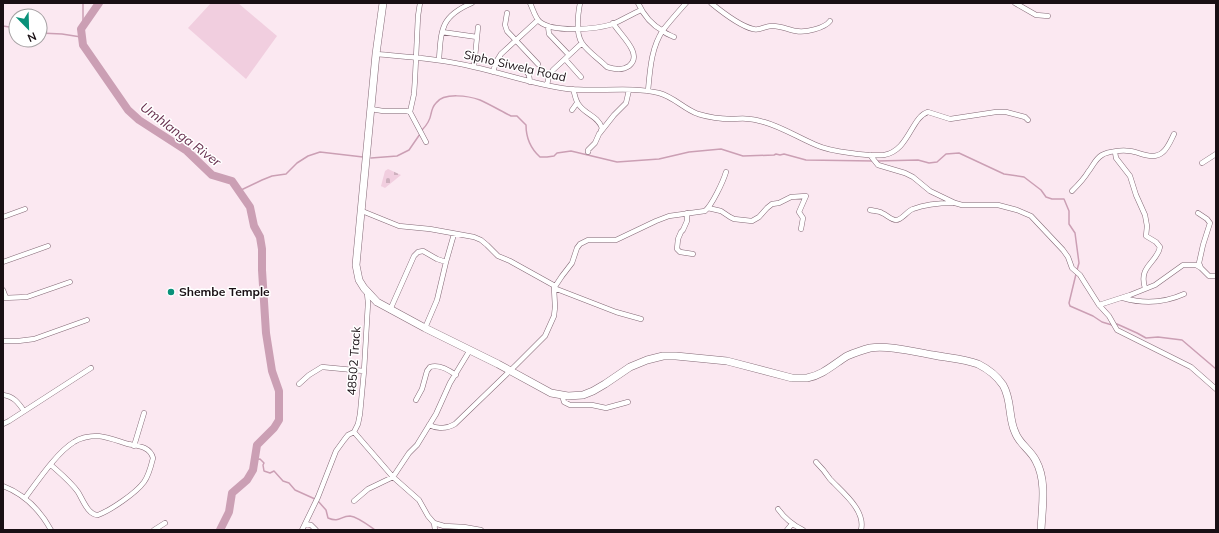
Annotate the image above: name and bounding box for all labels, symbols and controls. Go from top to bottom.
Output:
north arrow [8,8,48,48]
text: N [25,29,38,45]
street label: Sipho Siwela Road [463,46,568,85]
water label: Umhlanga River [138,98,225,170]
place label: Shembe Temple [179,284,270,299]
marker: Shembe Temple [166,287,176,297]
street label: 48502 Track [344,325,363,396]

